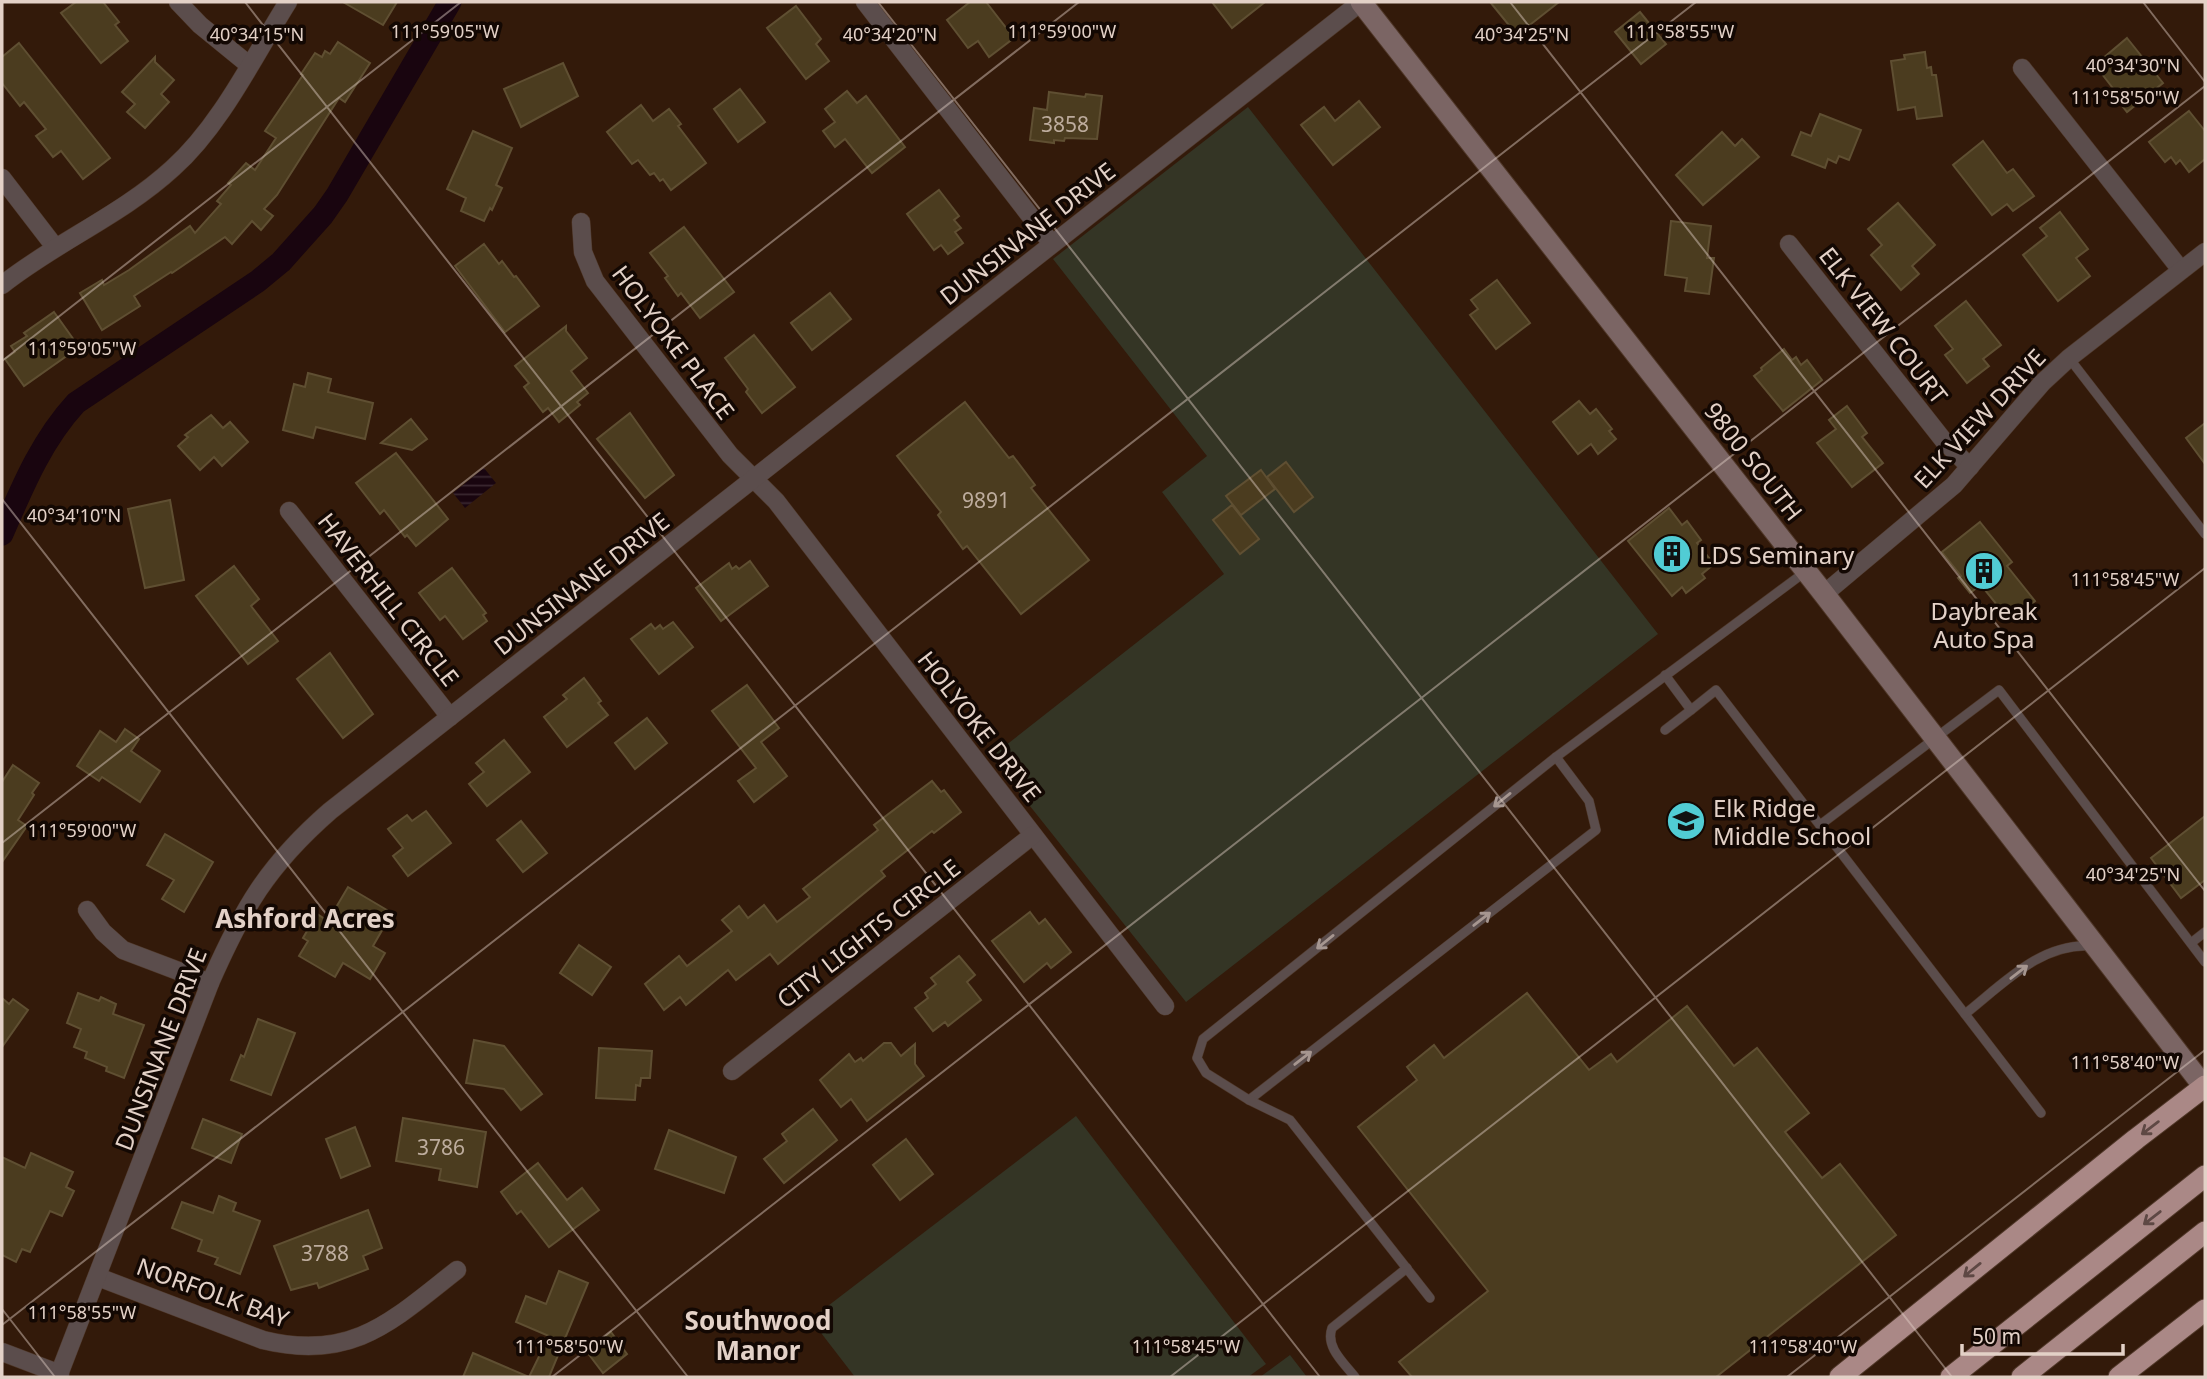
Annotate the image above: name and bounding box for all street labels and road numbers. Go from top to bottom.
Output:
street label: DUNSINANE DRIVE [932,154,1122,312]
street label: ELK VIEW COURT [1812,240,1956,411]
street label: HOLYOKE PLACE [605,258,743,426]
street label: ELK VIEW DRIVE [1906,341,2052,495]
street label: 9800 SOUTH [1697,395,1811,527]
street label: DUNSINANE DRIVE [486,504,676,662]
street label: HAVERHILL CIRCLE [311,506,467,692]
street label: HOLYOKE DRIVE [911,644,1049,808]
street label: CITY LIGHTS CIRCLE [769,851,967,1015]
street label: DUNSINANE DRIVE [106,943,214,1155]
street label: NORFOLK BAY [132,1249,294,1335]

